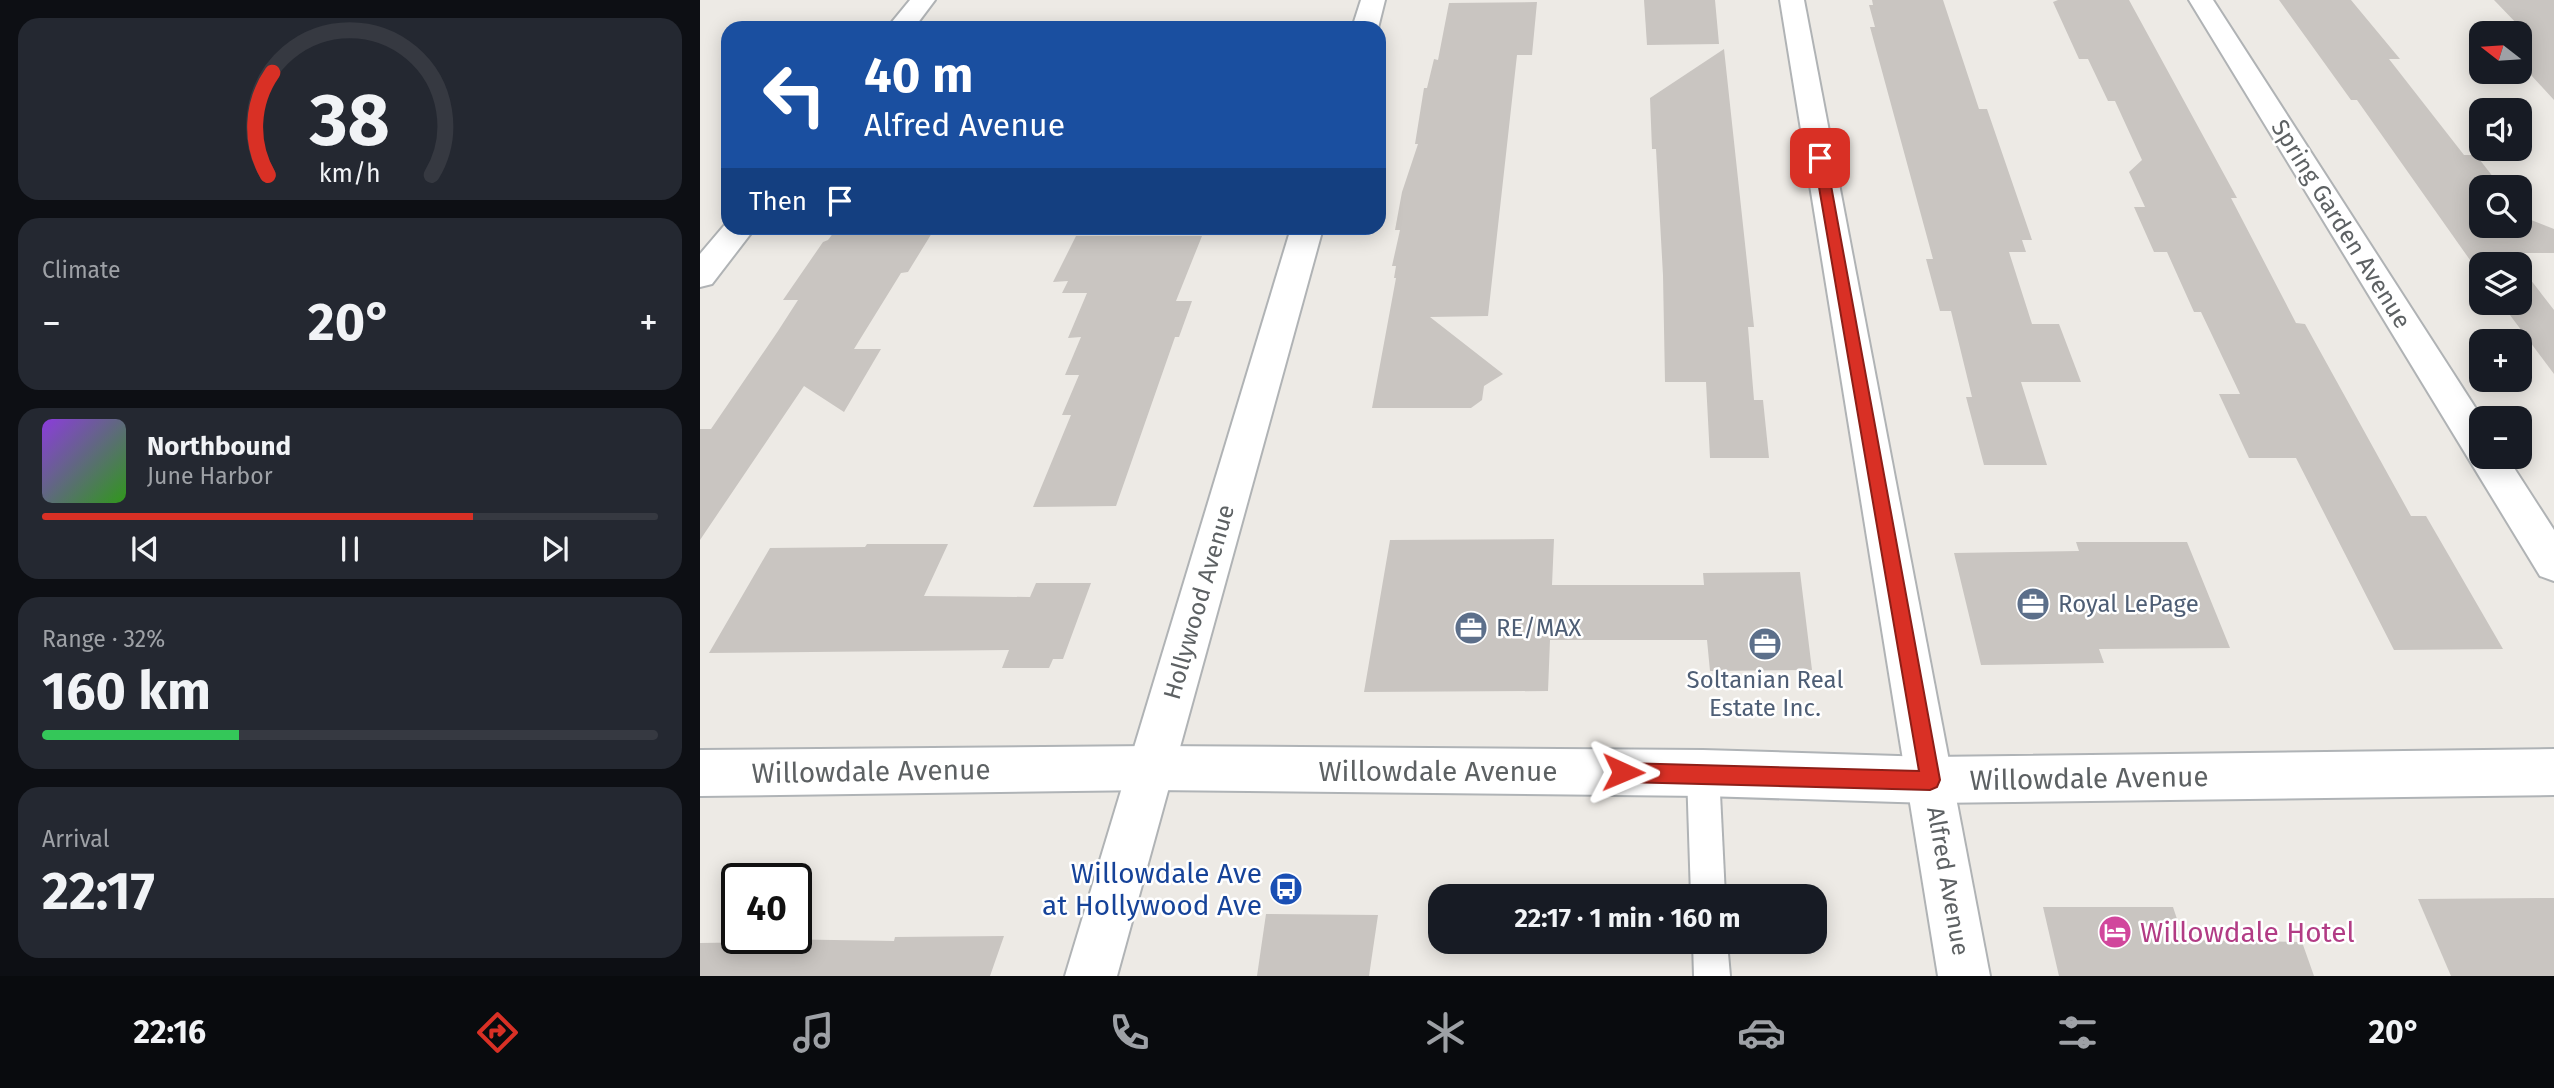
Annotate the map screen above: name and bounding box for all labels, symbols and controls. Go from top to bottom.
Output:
north arrow [2469,21,2532,84]
map controls [2469,21,2532,469]
text: 40 m [864,46,973,105]
icon: left [749,49,840,140]
text: 38 [309,77,390,164]
button: sound [2469,98,2532,161]
text: Alfred Avenue [864,106,1065,144]
street label: Spring Garden Avenue [2265,115,2417,333]
pin [1790,128,1850,188]
icon: arrive [1801,139,1839,177]
text: km/h [319,159,381,189]
button: search [2469,175,2532,238]
icon: arrive [821,182,859,220]
text: Then [749,186,807,217]
button: layers [2469,252,2532,315]
text: Climate [42,256,121,284]
text: 20° [308,291,392,354]
text: − [42,300,61,346]
text: + [639,300,658,346]
button: + [2469,329,2532,392]
button: − [2469,406,2532,469]
text: Northbound [147,431,291,462]
text: June Harbor [147,462,273,490]
street label: Hollywood Avenue [1158,501,1240,703]
icon: previous [126,530,164,568]
icon: pause [331,530,369,568]
icon: next [536,530,574,568]
office icon: Royal LePage [2014,585,2052,623]
place label: Royal LePage [2058,590,2199,618]
office icon: RE/MAX [1452,609,1490,647]
place label: RE/MAX [1496,614,1581,642]
text: Range · 32% [42,625,165,653]
office icon: Soltanian Real Estate Inc. [1746,625,1784,663]
text: 160 km [42,660,211,723]
place label: Soltanian Real Estate Inc. [1687,666,1843,722]
position arrow [1586,735,1660,809]
street label: Willowdale Avenue [751,753,991,790]
street label: Willowdale Avenue [1318,755,1558,788]
street label: Willowdale Avenue [1969,760,2209,797]
street label: Alfred Avenue [1921,804,1975,958]
text: Arrival [42,825,109,853]
place label: Willowdale Ave at Hollywood Ave [1042,857,1262,922]
text: 22:17 [42,860,155,923]
speed limit sign: 40 [721,863,812,954]
bus stop icon: Willowdale Ave at Hollywood Ave [1267,870,1305,908]
text: 22:17 · 1 min · 160 m [1514,903,1741,934]
hotel icon: Willowdale Hotel [2096,913,2134,951]
place label: Willowdale Hotel [2140,916,2355,949]
icon: directions [473,1008,522,1057]
icon: music [789,1008,838,1057]
icon: phone [1105,1008,1154,1057]
icon: climate [1421,1008,1470,1057]
icon: car [1737,1008,1786,1057]
icon: filters [2053,1008,2102,1057]
text: 22:16 [133,1013,206,1051]
text: 20° [2368,1013,2420,1051]

